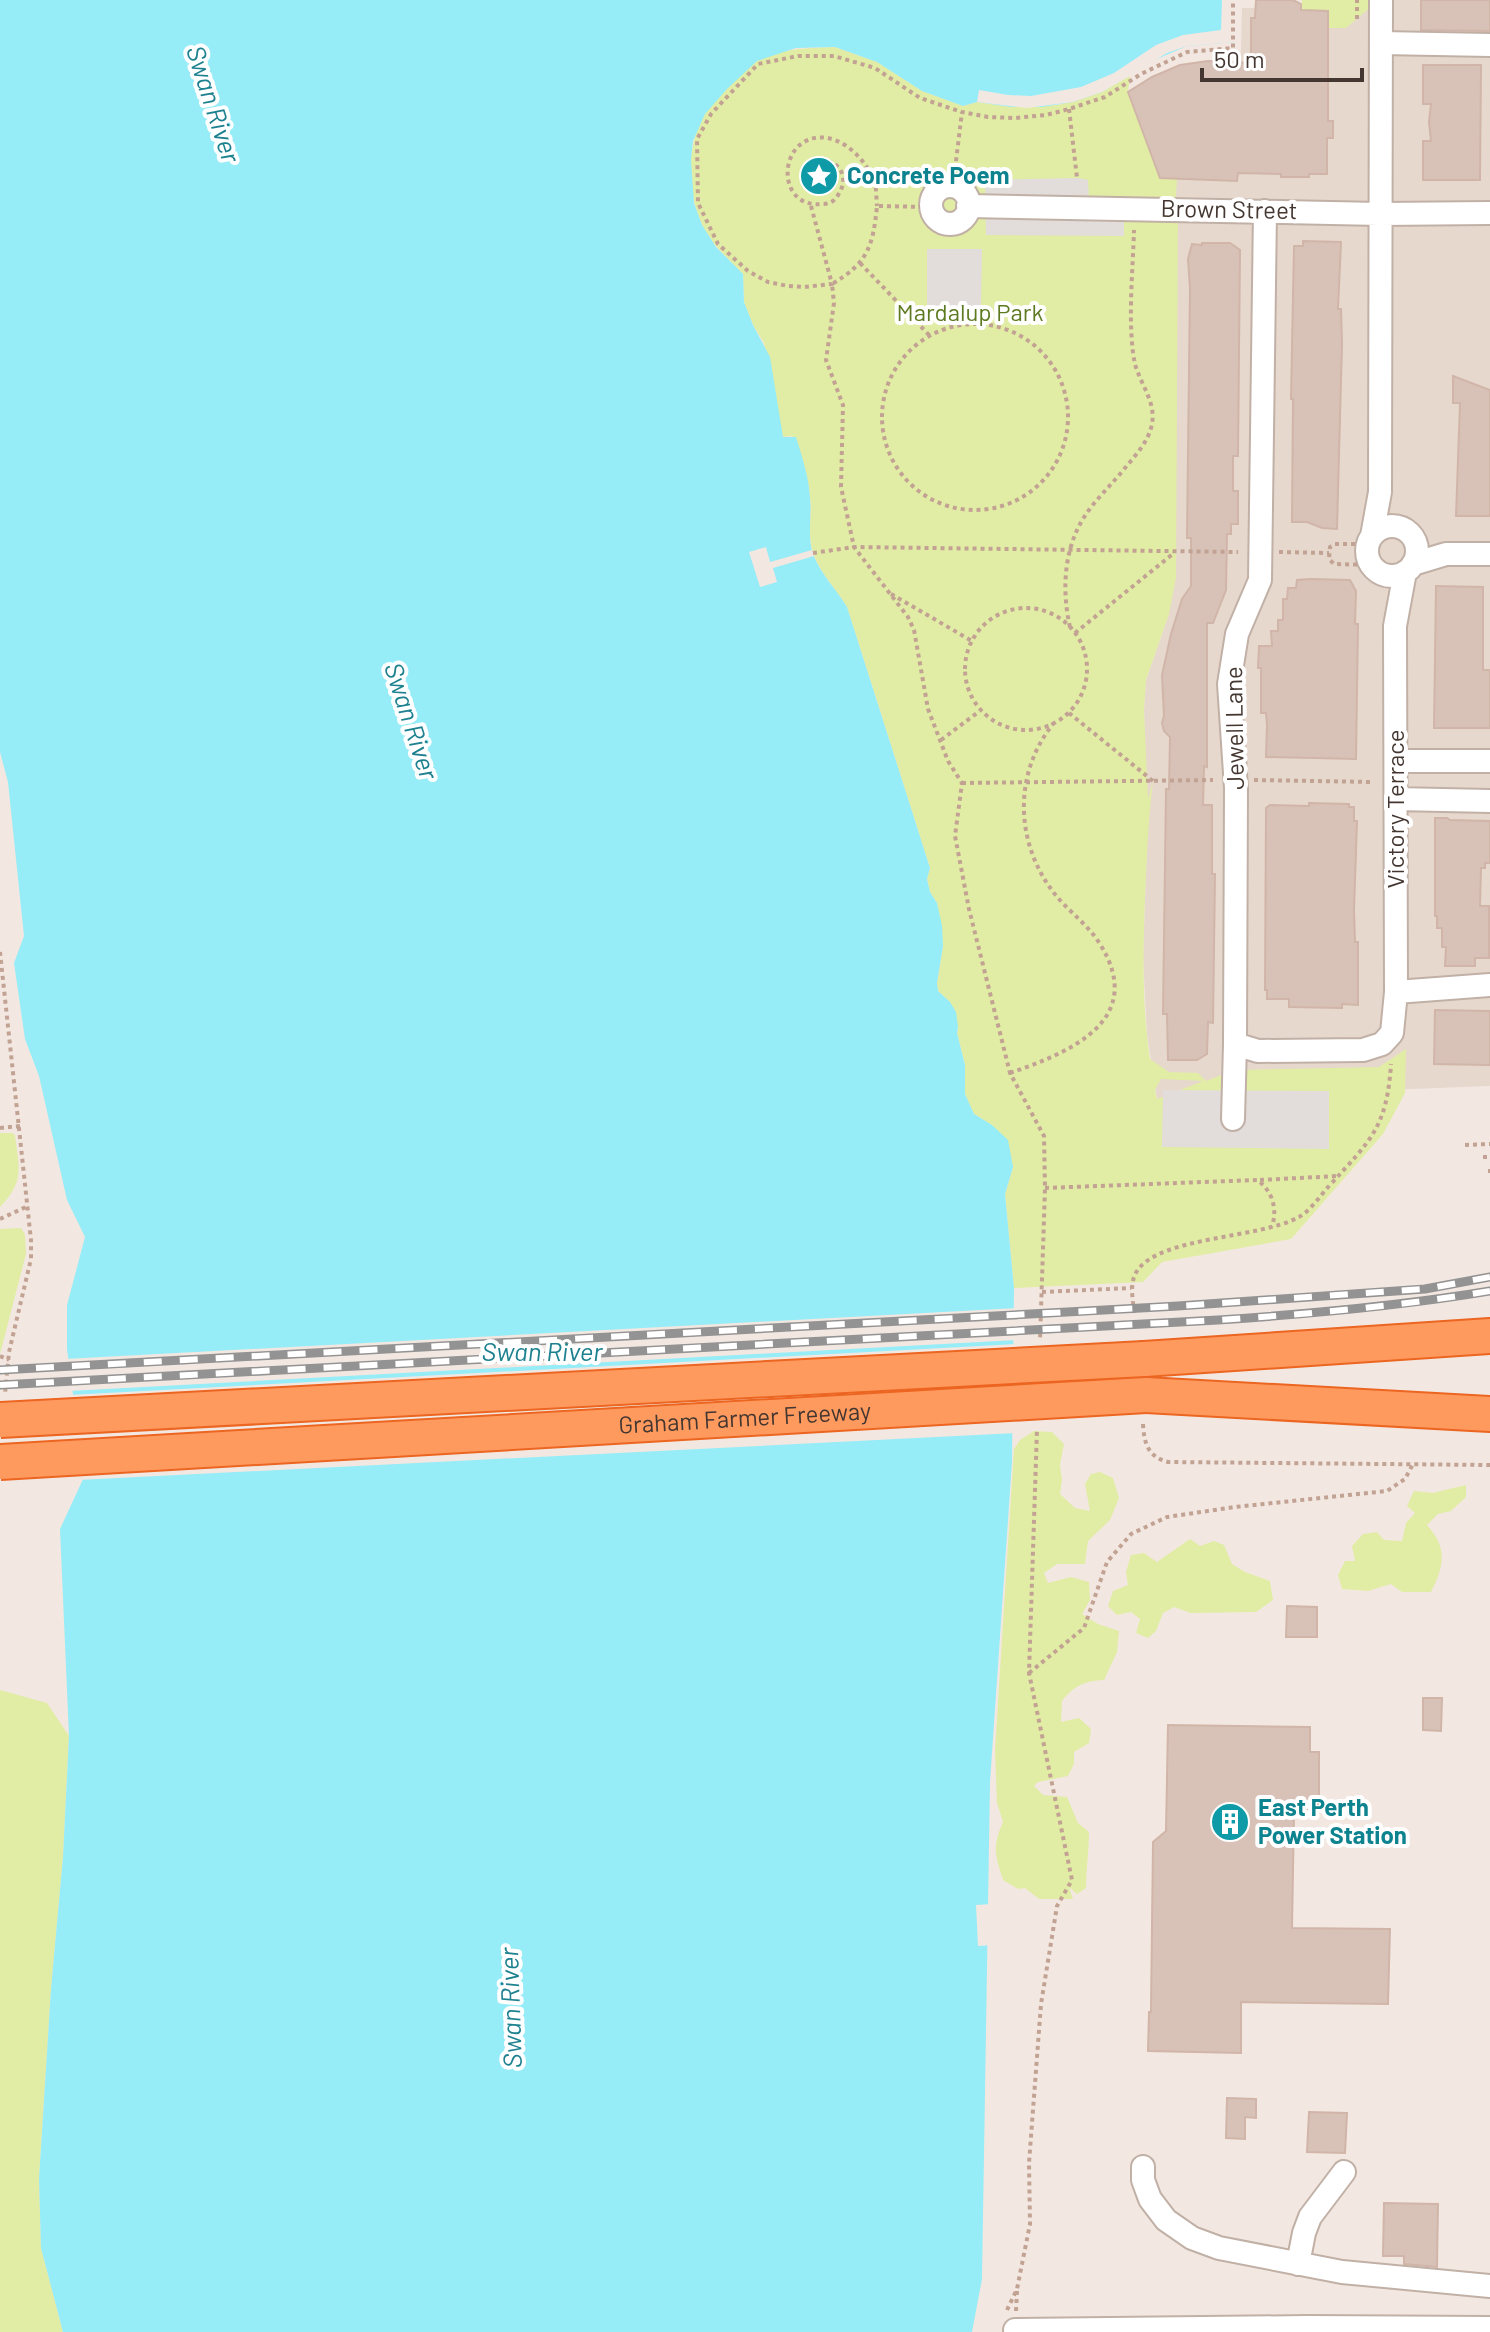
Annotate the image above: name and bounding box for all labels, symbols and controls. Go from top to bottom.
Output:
scale bar [1202,32,1362,82]
water label: Swan River [181,41,248,167]
text: 50 m [1214,44,1265,73]
place icon: Concrete Poem [798,155,840,197]
place label: Concrete Poem [847,160,1010,189]
street label: Brown Street [1160,193,1298,224]
park label: Mardalup Park [897,297,1044,326]
water label: Swan River [379,658,446,784]
street label: Jewell Lane [1218,666,1249,790]
street label: Victory Terrace [1380,729,1409,889]
water label: Swan River [482,1335,603,1366]
street label: Graham Farmer Freeway [618,1395,872,1439]
place label: East Perth Power Station [1258,1792,1407,1849]
building icon: East Perth Power Station [1209,1801,1251,1843]
water label: Swan River [492,1946,527,2069]

